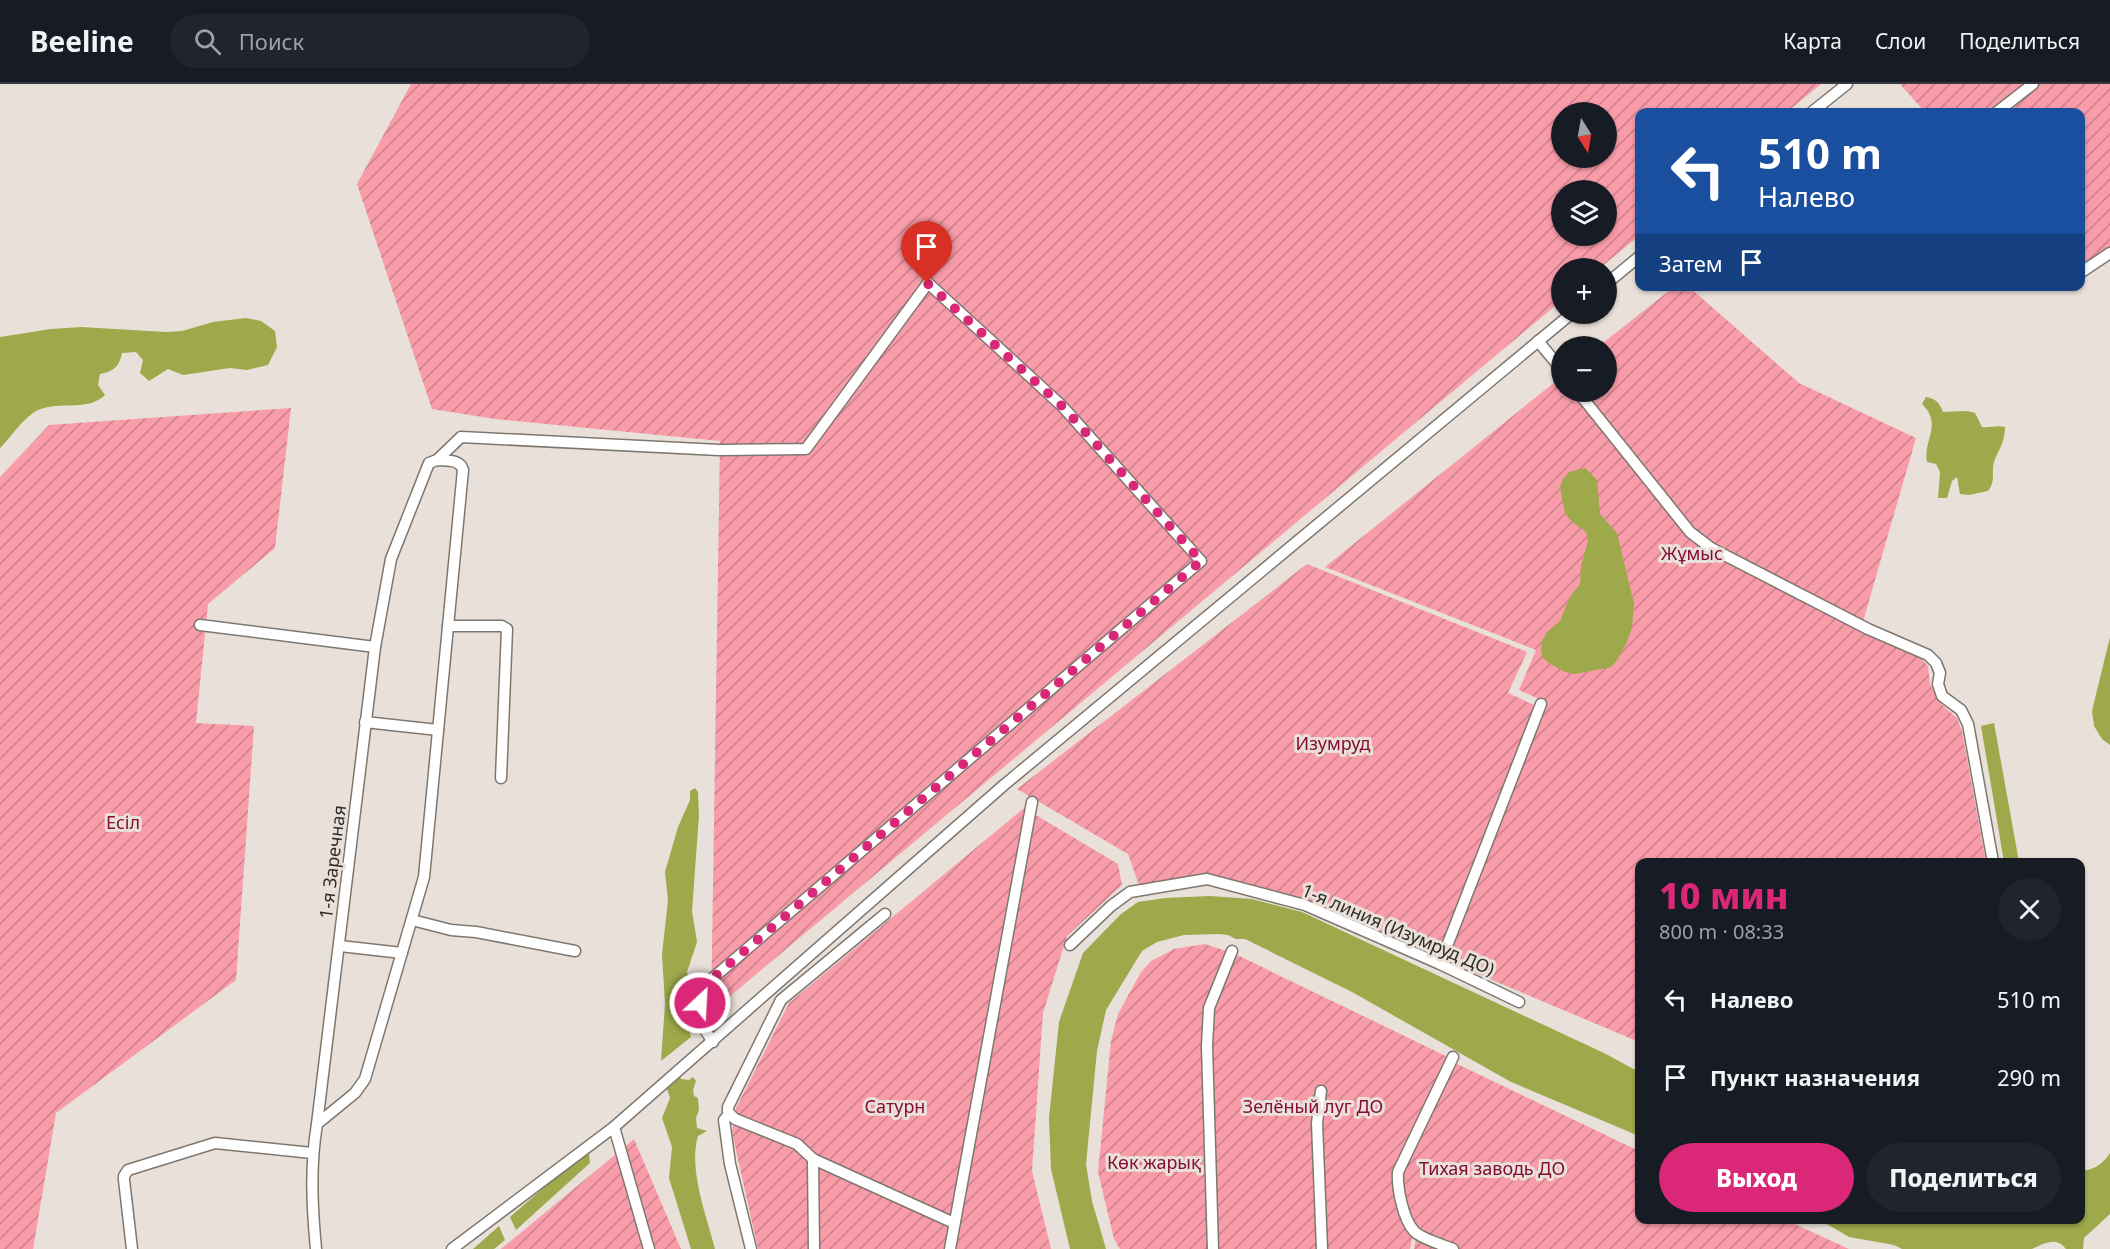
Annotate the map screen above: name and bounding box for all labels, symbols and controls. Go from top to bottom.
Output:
search box [170,14,590,68]
text: Beeline [30,22,134,60]
icon: search [191,25,224,58]
text: Поиск [239,26,304,56]
text: Карта [1783,27,1842,55]
text: Слои [1875,27,1926,55]
text: Поделиться [1959,27,2080,55]
north arrow [1551,102,1617,168]
map controls [1551,102,1617,402]
text: 510 m [1758,124,1882,181]
icon: left [1659,132,1737,210]
text: Налево [1758,178,1855,215]
button: layers [1551,180,1617,246]
pin [901,221,952,283]
icon: arrive [910,230,943,263]
icon: arrive [1735,246,1768,279]
text: Затем [1659,248,1723,278]
button: + [1551,258,1617,324]
button: − [1551,336,1617,402]
park label: Жұмыс [1661,541,1723,565]
park label: Изумруд [1296,731,1370,755]
street label: 1-я Заречная [313,804,351,920]
park label: Есіл [106,810,140,834]
text: 10 мин [1659,871,1788,920]
street label: 1-я линия (Изумруд ДО) [1298,878,1498,981]
button: close [1998,878,2061,941]
text: 800 m · 08:33 [1659,918,1784,945]
position arrow [668,971,732,1035]
icon: left [1659,983,1692,1016]
text: Налево [1710,984,1793,1014]
text: 510 m [1997,984,2061,1014]
icon: arrive [1659,1061,1692,1094]
text: Пункт назначения [1710,1062,1920,1092]
text: 290 m [1997,1062,2061,1092]
park label: Сатурн [865,1094,925,1118]
park label: Зелёный луг ДО [1243,1094,1383,1118]
button: Выход [1659,1143,1854,1212]
button: Поделиться [1866,1143,2061,1212]
park label: Көк жарық [1107,1150,1201,1174]
park label: Тихая заводь ДО [1419,1156,1565,1180]

